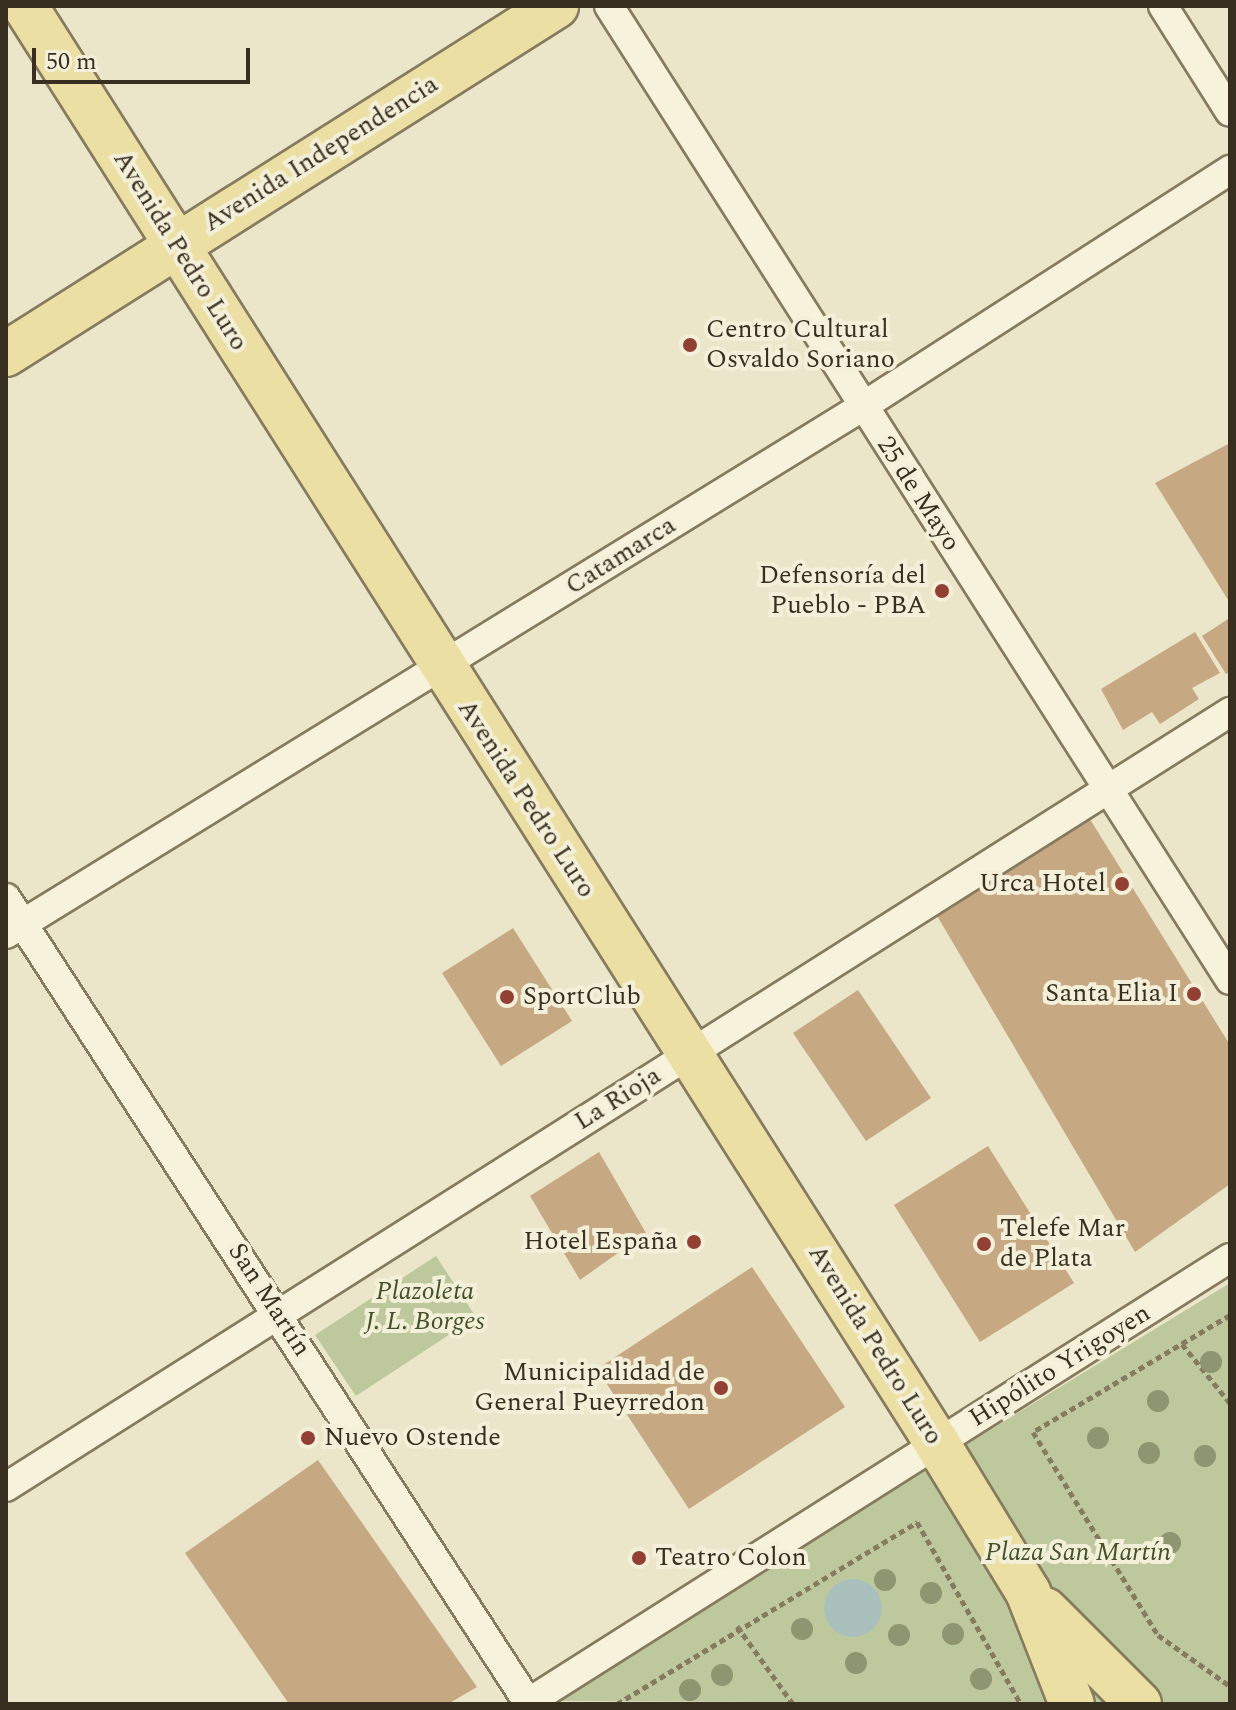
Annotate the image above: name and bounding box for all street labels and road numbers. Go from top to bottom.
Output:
street label: Avenida Independencia [198,69,444,239]
street label: Avenida Pedro Luro [106,145,254,357]
street label: 25 de Mayo [869,431,967,557]
street label: Catamarca [560,510,682,602]
street label: Avenida Pedro Luro [450,694,602,904]
street label: La Rioja [569,1060,667,1138]
street label: San Martín [221,1237,317,1363]
street label: Avenida Pedro Luro [801,1239,949,1451]
street label: Hipólito Yrigoyen [964,1298,1156,1434]

